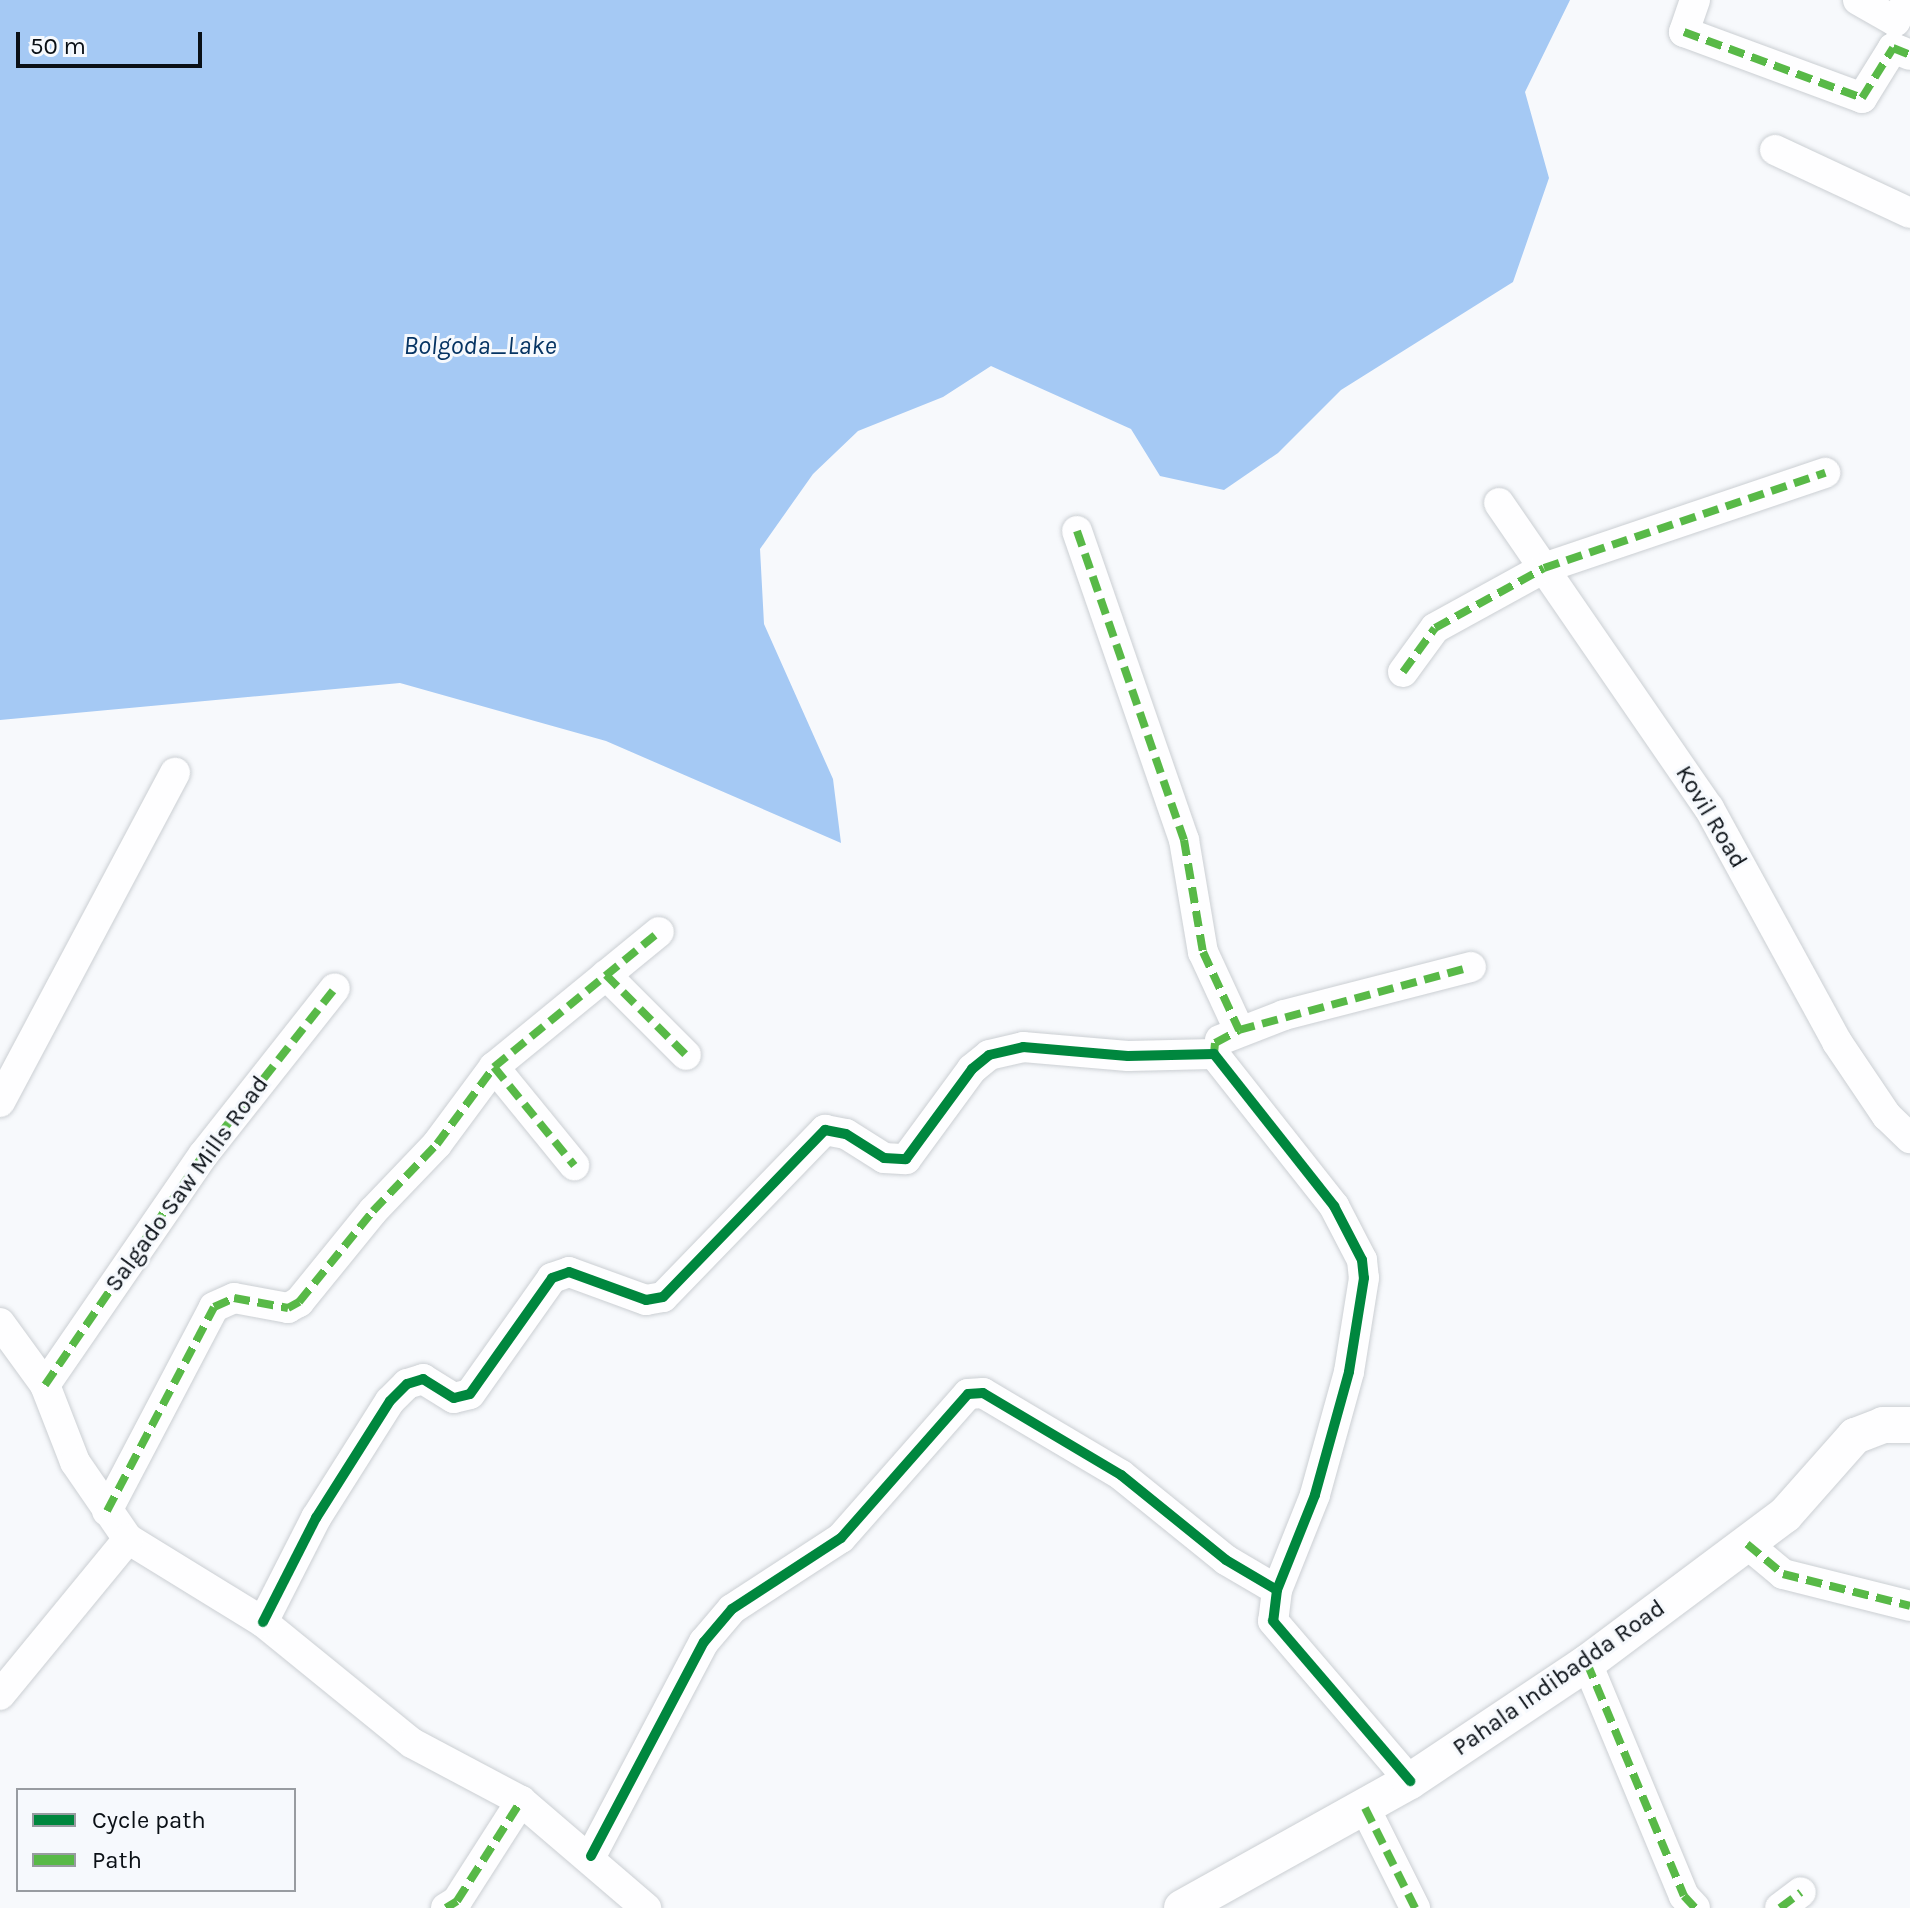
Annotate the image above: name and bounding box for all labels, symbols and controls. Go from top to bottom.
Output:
scale bar [20,16,206,66]
text: 50 m [30,32,86,60]
water label: Bolgoda_Lake [403,330,557,362]
street label: Kovil Road [1669,760,1753,874]
street label: Salgado Saw Mills Road [99,1071,275,1297]
street label: Pahala Indibadda Road [1447,1594,1671,1762]
legend [16,1788,296,1892]
text: Cycle path [92,1806,206,1834]
text: Path [92,1846,142,1874]

